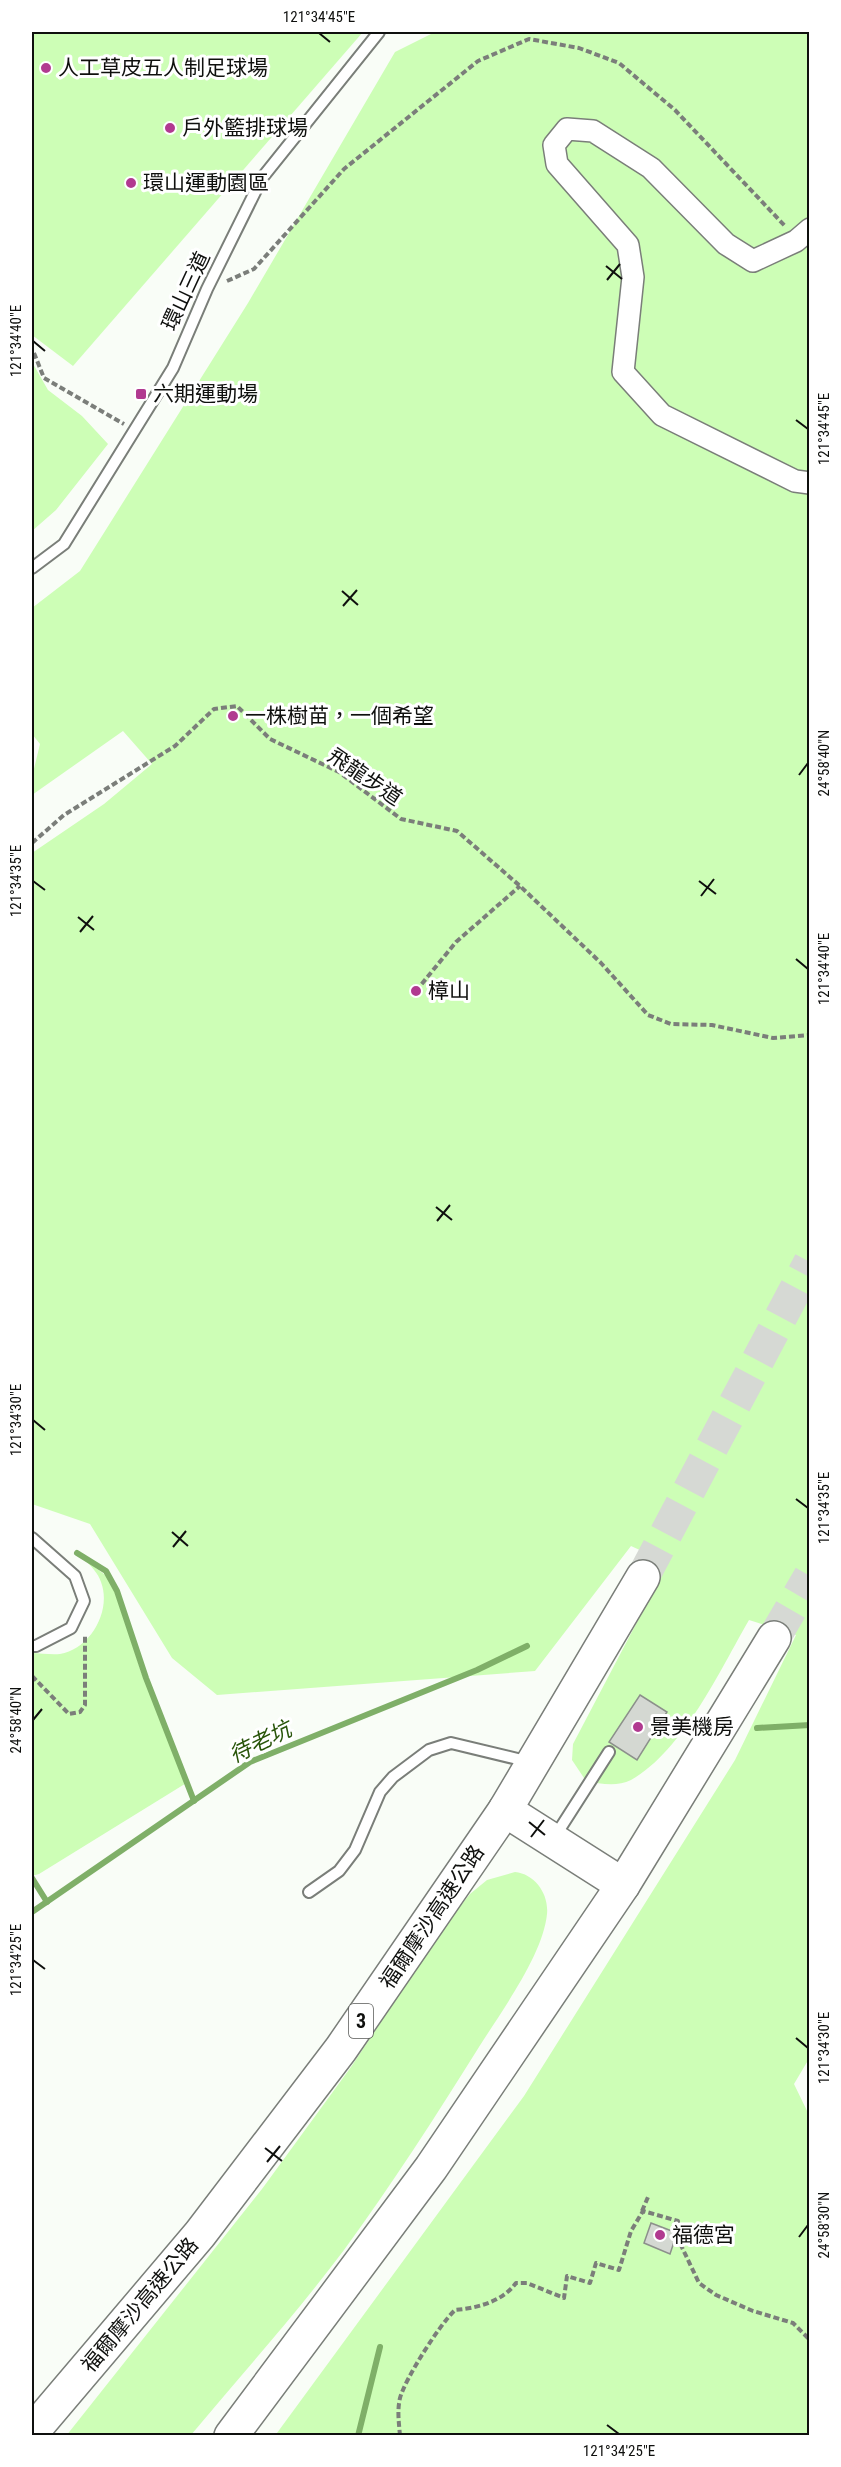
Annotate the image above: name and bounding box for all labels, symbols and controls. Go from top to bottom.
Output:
text: 121°34'45"E [283,8,355,26]
place label: 人工草皮五人制足球場 [58,56,268,80]
marker: 人工草皮五人制足球場 [39,61,53,75]
place label: 戶外籃排球場 [182,116,308,140]
marker: 戶外籃排球場 [163,121,177,135]
place label: 環山運動園區 [143,171,269,195]
marker: 環山運動園區 [124,176,138,190]
street label: 環山三道 [157,248,215,334]
text: 121°34'40"E [7,305,25,377]
place label: 六期運動場 [153,382,258,406]
marker: 六期運動場 [134,387,148,401]
text: 121°34'45"E [815,393,833,465]
place label: 一株樹苗，一個希望 [245,704,434,728]
marker: 一株樹苗，一個希望 [226,709,240,723]
text: 24°58'40"N [815,730,833,796]
street label: 飛龍步道 [323,744,407,810]
text: 121°34'35"E [7,845,25,917]
text: 121°34'40"E [815,933,833,1005]
place label: 樟山 [428,979,470,1003]
marker: 樟山 [409,984,423,998]
text: 121°34'30"E [7,1384,25,1456]
text: 121°34'35"E [815,1472,833,1544]
text: 24°58'40"N [7,1687,25,1753]
water label: 待老坑 [225,1715,298,1768]
place label: 景美機房 [650,1715,734,1739]
marker: 景美機房 [631,1720,645,1734]
street label: 福爾摩沙高速公路 [375,1841,489,1993]
text: 121°34'25"E [7,1924,25,1996]
road number: 3 [349,2004,373,2038]
text: 121°34'30"E [815,2012,833,2084]
text: 24°58'30"N [815,2192,833,2258]
place label: 福德宮 [672,2223,735,2247]
marker: 福德宮 [653,2228,667,2242]
street label: 福爾摩沙高速公路 [77,2233,203,2377]
text: 121°34'25"E [583,2442,655,2460]

